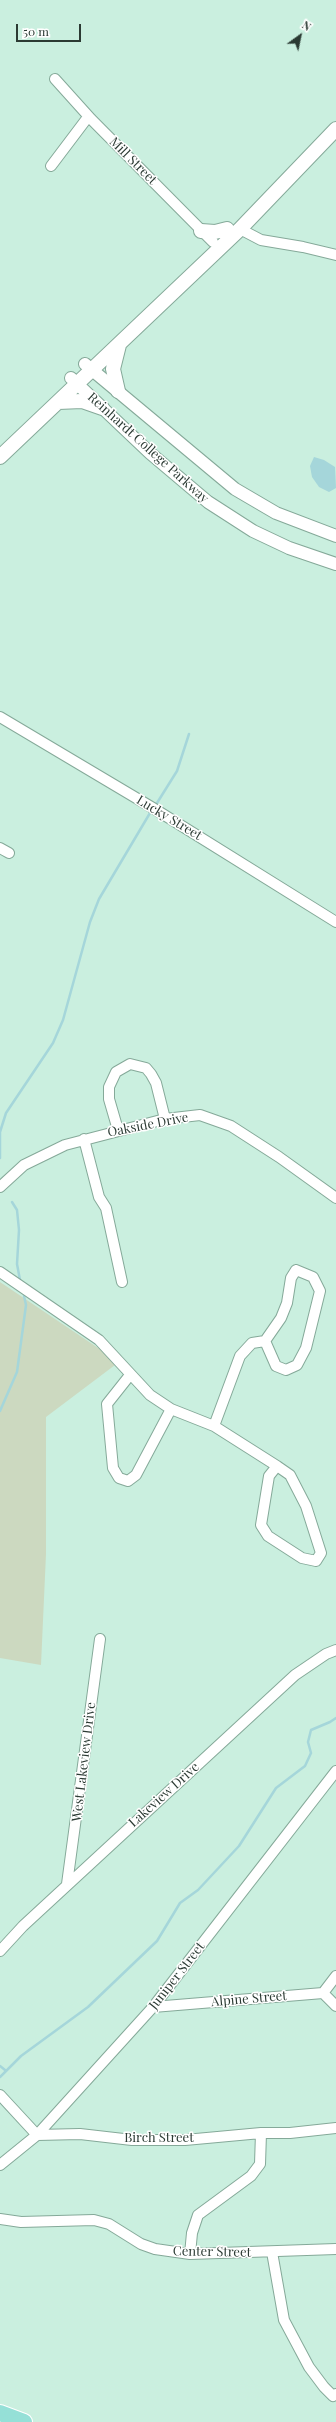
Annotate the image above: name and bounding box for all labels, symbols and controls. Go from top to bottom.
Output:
scale bar [18,16,83,42]
north arrow [280,16,320,56]
text: N [299,17,314,34]
text: 50 m [23,23,49,39]
street label: Mill Street [106,134,160,188]
street label: Reinhardt College Parkway [84,390,212,506]
street label: Lucky Street [134,792,204,844]
street label: Oakside Drive [106,1110,190,1140]
street label: West Lakeview Drive [69,1701,99,1823]
street label: Lakeview Drive [126,1759,202,1831]
street label: Juniper Street [146,1939,208,2013]
street label: Alpine Street [211,1988,287,2010]
street label: Birch Street [124,2130,194,2146]
street label: Center Street [173,2244,251,2260]

